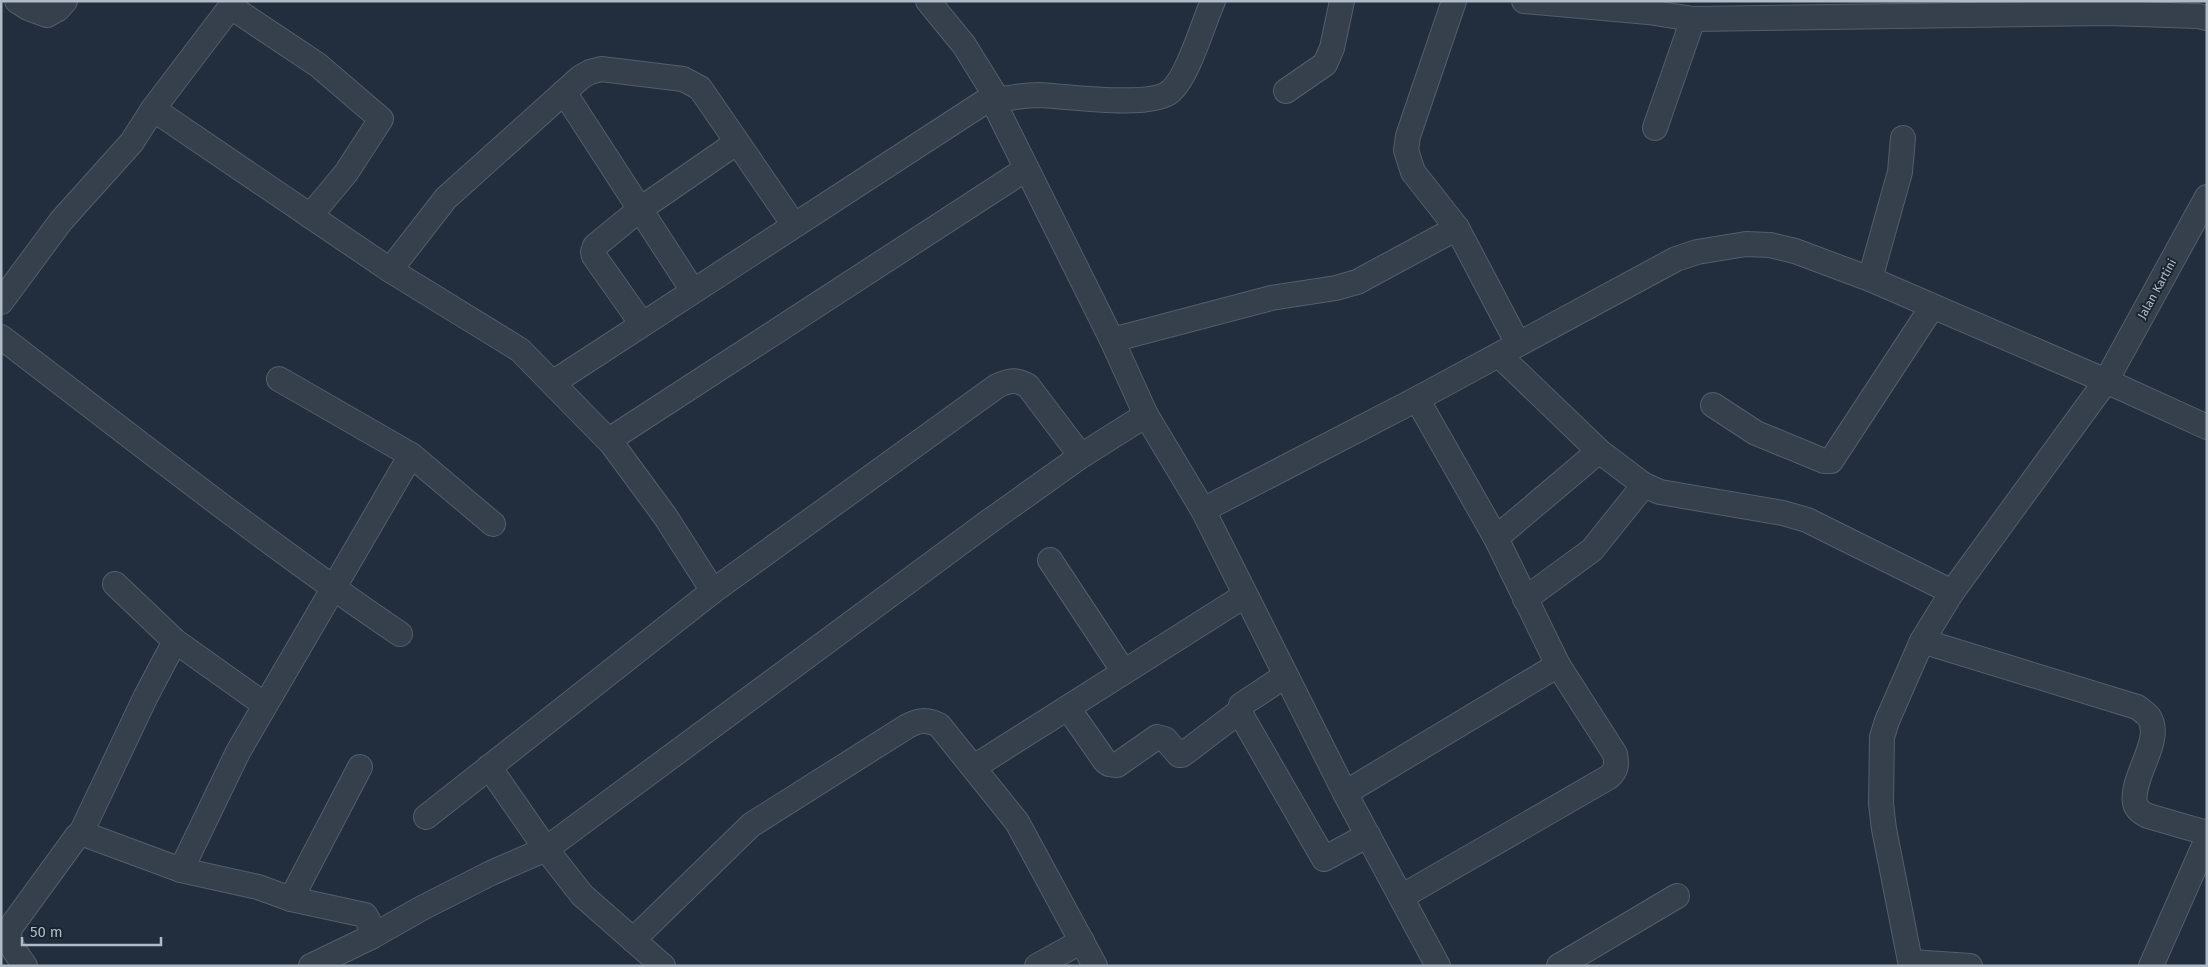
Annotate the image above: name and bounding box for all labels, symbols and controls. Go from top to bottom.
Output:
street label: Jalan Kartini [2135,257,2179,321]
scale bar [22,914,161,946]
text: 50 m [30,923,63,941]

